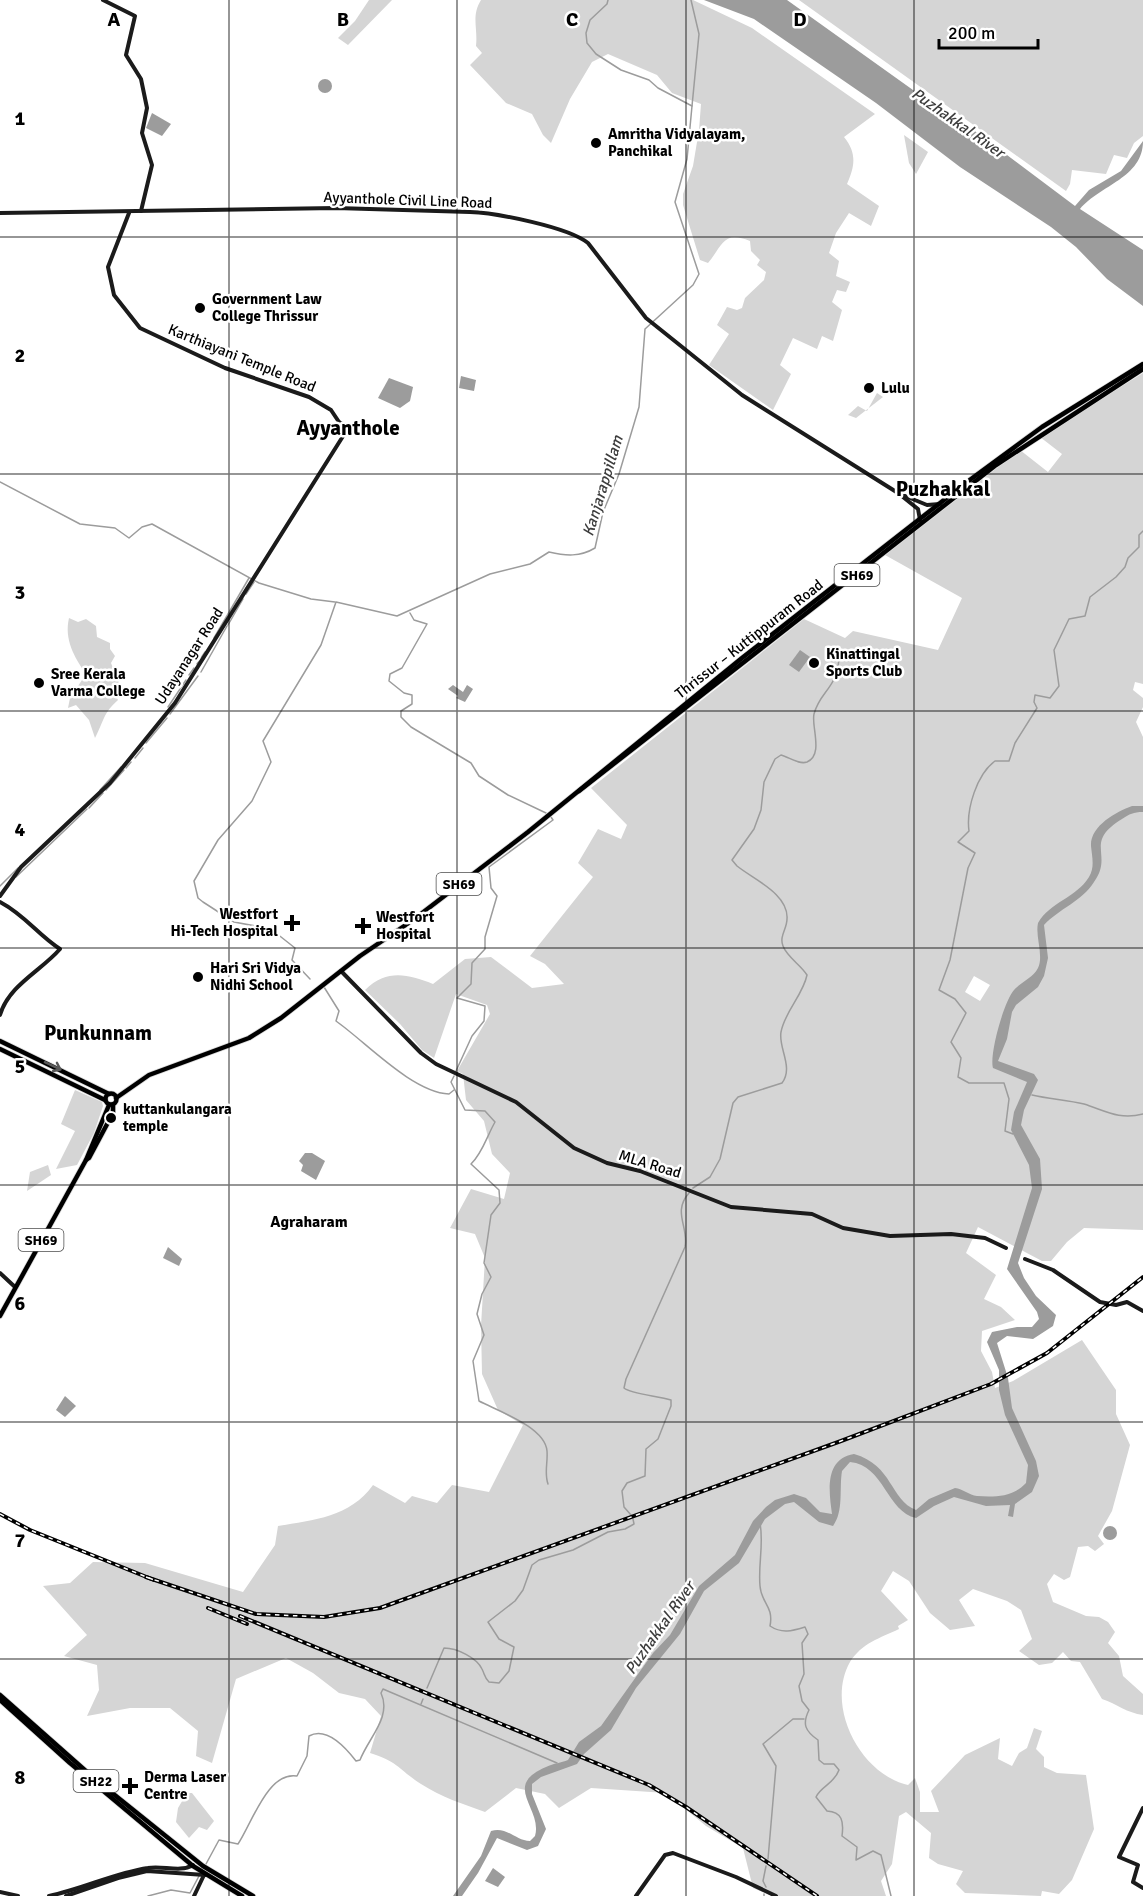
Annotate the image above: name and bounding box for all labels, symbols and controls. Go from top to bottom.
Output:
text: A [108,7,121,32]
text: B [337,7,349,32]
text: C [566,7,578,32]
text: D [793,7,807,32]
scale bar [939,12,1038,50]
text: 200 m [948,22,995,44]
water label: Puzhakkal River [908,84,1010,164]
text: 1 [15,106,26,131]
place label: Amritha Vidyalayam, Panchikal [608,125,745,160]
marker: Amritha Vidyalayam, Panchikal [589,136,603,150]
street label: Ayyanthole Civil Line Road [323,188,493,212]
place label: Government Law College Thrissur [212,290,322,325]
marker: Government Law College Thrissur [193,301,207,315]
street label: Karthiayani Temple Road [165,320,319,396]
text: 2 [15,343,25,368]
place label: Lulu [881,379,910,397]
marker: Lulu [862,381,876,395]
district label: Ayyanthole [296,415,400,441]
water label: Kanjarappillam [578,432,628,539]
district label: Puzhakkal [896,476,991,502]
road number: SH69 [834,564,880,586]
street label: Thrissur – Kuttippuram Road [671,576,827,702]
text: 3 [15,580,25,605]
street label: Udayanagar Road [151,604,227,708]
place label: Kinattingal Sports Club [826,645,902,680]
marker: Kinattingal Sports Club [807,656,821,670]
place label: Sree Kerala Varma College [51,665,145,700]
marker: Sree Kerala Varma College [32,676,46,690]
text: 4 [15,817,26,842]
road number: SH69 [436,873,482,895]
place label: Westfort Hi-Tech Hospital [171,905,278,940]
place label: Westfort Hospital [376,908,435,943]
marker: Westfort Hi-Tech Hospital [283,914,301,932]
marker: Westfort Hospital [354,917,372,935]
place label: Hari Sri Vidya Nidhi School [210,959,301,994]
marker: Hari Sri Vidya Nidhi School [191,970,205,984]
district label: Punkunnam [44,1020,152,1046]
text: 5 [15,1054,25,1079]
one-way arrow [44,1060,62,1072]
place label: kuttankulangara temple [122,1100,232,1135]
marker: kuttankulangara temple [104,1111,118,1125]
street label: MLA Road [617,1146,683,1182]
district label: Agraharam [270,1212,348,1232]
road number: SH69 [18,1229,63,1251]
text: 6 [15,1291,26,1316]
text: 7 [15,1528,26,1553]
water label: Puzhakkal River [621,1576,701,1678]
text: 8 [15,1765,26,1790]
place label: Derma Laser Centre [144,1768,226,1803]
road number: SH22 [74,1770,118,1792]
marker: Derma Laser Centre [121,1777,139,1795]

